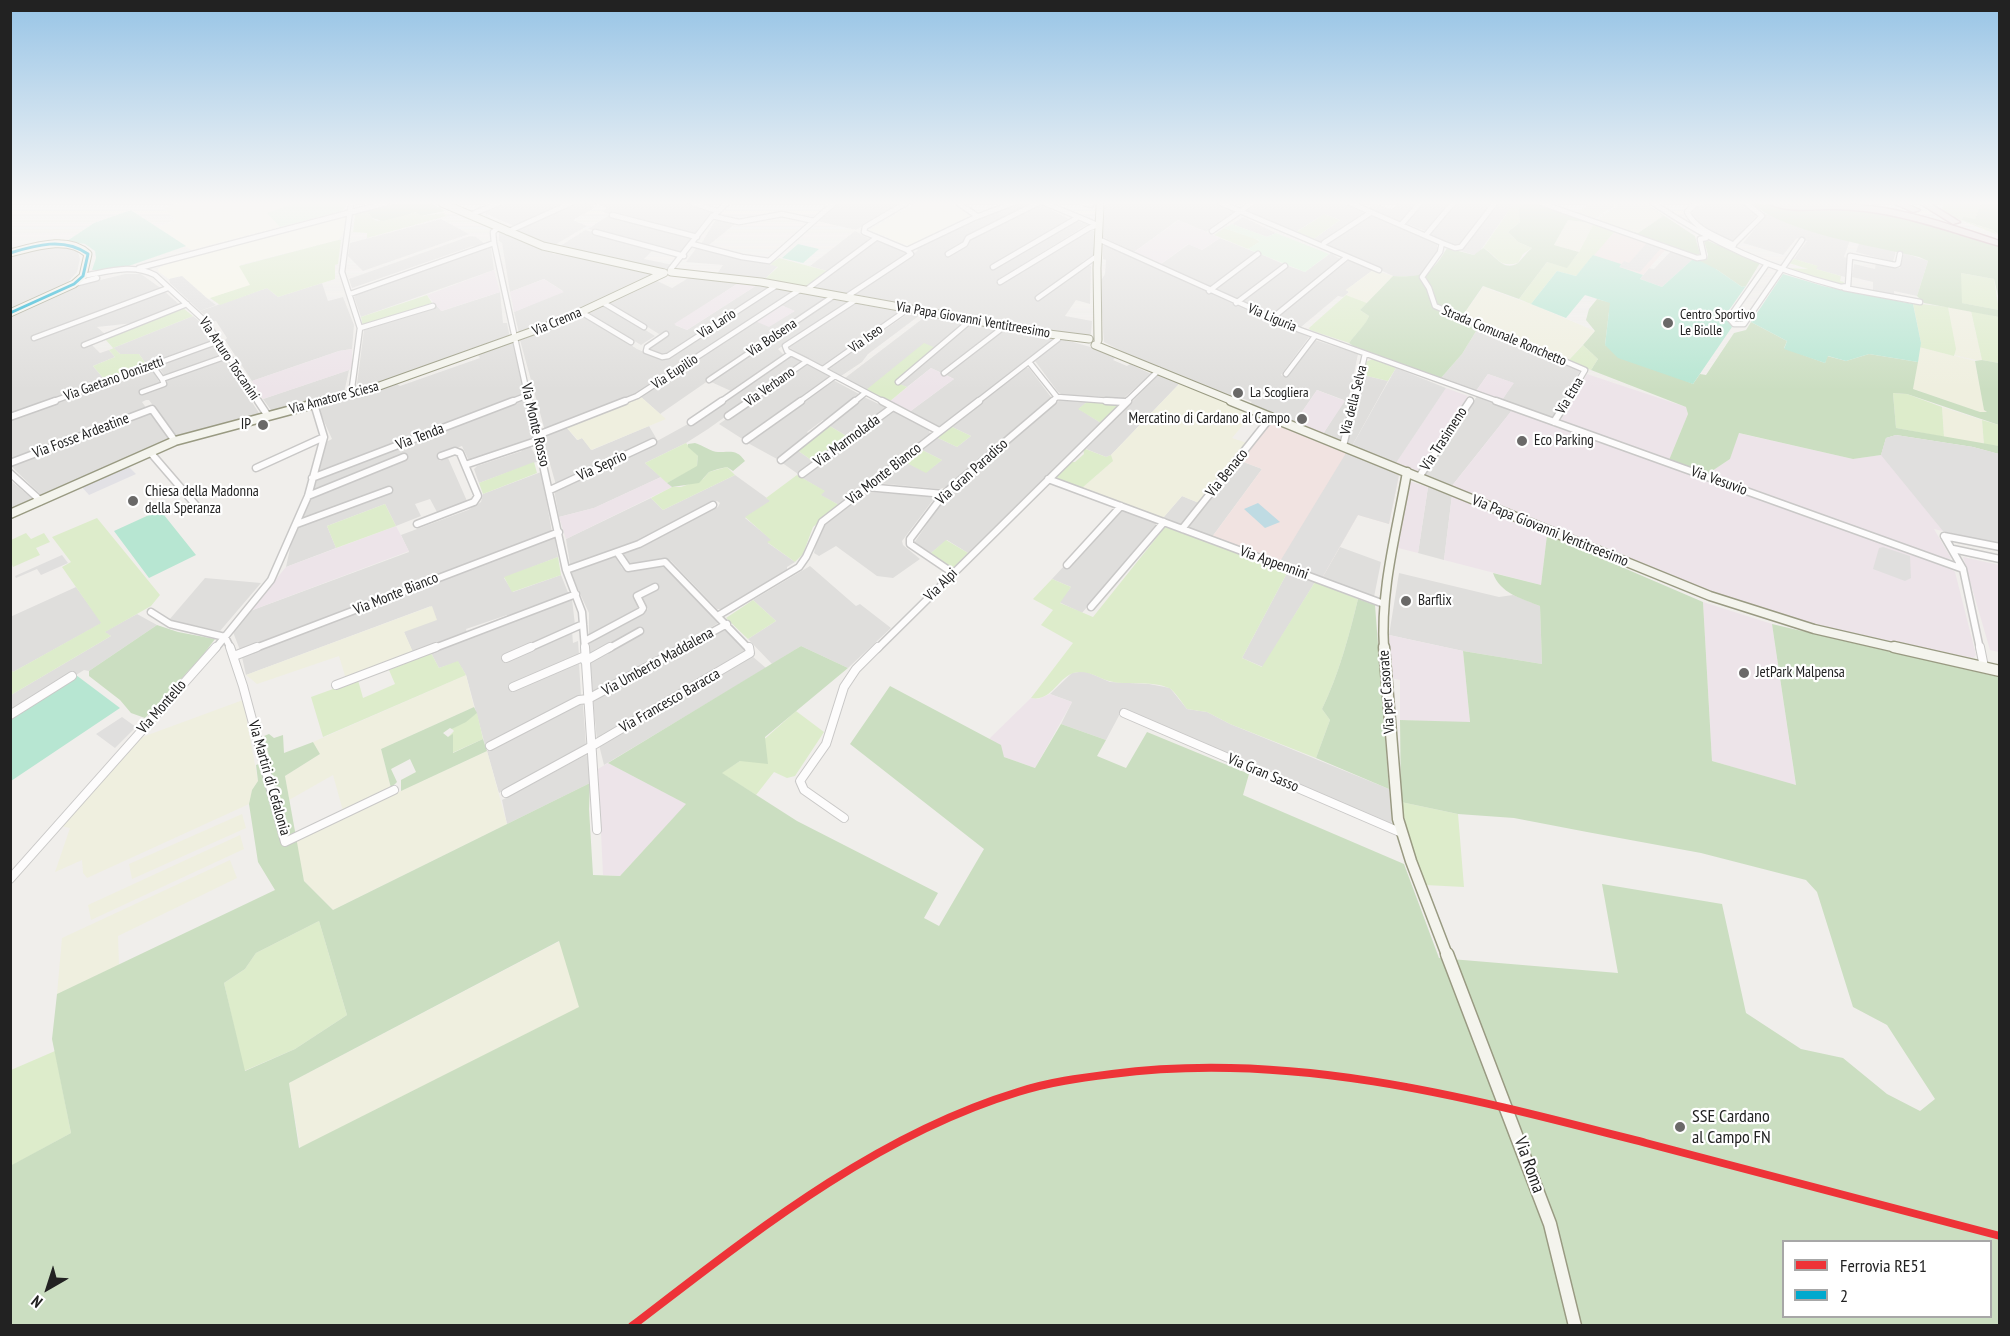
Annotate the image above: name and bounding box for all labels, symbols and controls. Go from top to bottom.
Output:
street label: Via Papa Giovanni Ventitreesimo [895,298,1051,342]
street label: Via Liguria [1245,300,1299,336]
street label: Strada Comunale Ronchetto [1439,302,1569,370]
street label: Via Crenna [530,304,584,340]
street label: Via Lario [695,305,739,343]
place label: Centro Sportivo Le Biolle [1680,307,1755,340]
street label: Via Arturo Toscanini [195,314,263,404]
street label: Via Bolsena [744,315,800,361]
marker: Centro Sportivo Le Biolle [1661,316,1675,330]
street label: Via Iseo [846,321,886,357]
street label: Via Eupilio [649,351,701,393]
street label: Via Gaetano Donizetti [62,353,166,405]
street label: Via della Selva [1337,363,1371,437]
street label: Via Verbano [742,364,798,410]
street label: Via Etna [1553,375,1587,417]
street label: Via Amatore Sciesa [287,378,381,418]
street label: Via Monte Rosso [517,382,553,468]
place label: La Scogliera [1250,385,1309,401]
marker: La Scogliera [1231,386,1245,400]
street label: Via Trasimeno [1417,404,1471,474]
street label: Via Fosse Ardeatine [30,409,132,463]
place label: Mercatino di Cardano al Campo [1129,410,1290,428]
street label: Via Marmolada [810,411,884,471]
marker: Mercatino di Cardano al Campo [1295,412,1309,426]
place label: IP [241,416,251,434]
marker: IP [256,418,270,432]
street label: Via Tenda [394,420,446,454]
place label: Eco Parking [1534,432,1594,450]
marker: Eco Parking [1515,434,1529,448]
street label: Via Gran Paradiso [932,435,1012,509]
street label: Via Monte Bianco [843,439,925,509]
street label: Via Benaco [1202,445,1252,501]
street label: Via Seprio [574,447,630,485]
street label: Via Vesuvio [1688,462,1750,500]
place label: Chiesa della Madonna della Speranza [145,483,259,518]
street label: Via Papa Giovanni Ventitreesimo [1469,491,1631,571]
marker: Chiesa della Madonna della Speranza [126,494,140,508]
street label: Via Appennini [1237,542,1311,584]
street label: Via Alpi [921,565,961,605]
street label: Via Monte Bianco [351,569,441,619]
place label: Barflix [1418,592,1452,610]
marker: Barflix [1399,594,1413,608]
street label: Via Umberto Maddalena [599,624,717,700]
street label: Via per Casorate [1375,650,1399,734]
place label: JetPark Malpensa [1756,664,1845,682]
street label: Via Francesco Baracca [617,665,723,737]
marker: JetPark Malpensa [1737,666,1751,680]
street label: Via Montello [134,676,190,738]
street label: Via Martiri di Cefalonia [244,719,294,837]
street label: Via Gran Sasso [1225,750,1301,796]
place label: SSE Cardano al Campo FN [1692,1106,1771,1148]
marker: SSE Cardano al Campo FN [1673,1120,1687,1134]
street label: Via Roma [1509,1134,1549,1196]
legend [1782,1240,1992,1318]
text: Ferrovia RE51 [1840,1254,1927,1277]
north arrow [18,1258,78,1318]
text: 2 [1840,1284,1848,1307]
text: N [27,1292,46,1312]

